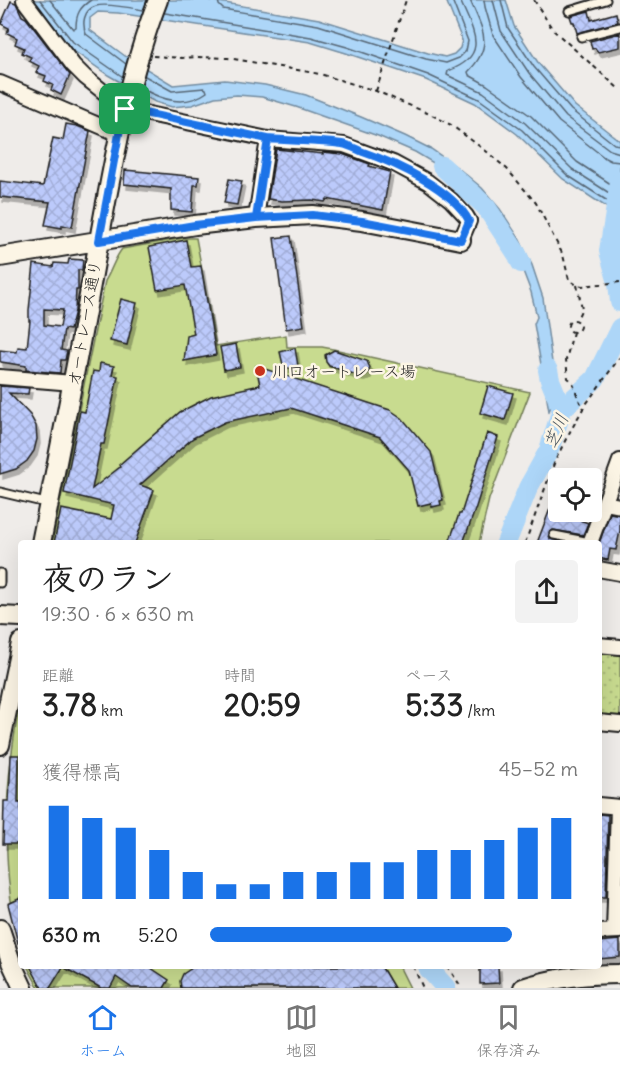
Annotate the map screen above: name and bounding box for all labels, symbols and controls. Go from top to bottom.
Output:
pin [99,83,150,134]
icon: arrive [108,92,141,125]
street label: オートレース通り [63,258,105,388]
place label: 川口オートレース場 [272,361,416,381]
marker: 川口オートレース場 [253,364,267,378]
water label: 芝川 [539,410,573,452]
map controls [548,468,602,522]
button: locate [548,468,602,522]
text: 夜のラン [42,557,174,599]
button: share [515,560,578,623]
text: 19:30 · 6 × 630 m [42,601,194,626]
text: 距離 [42,665,74,685]
text: 時間 [224,665,256,685]
text: ペース [405,665,452,685]
text: 3.78 [42,686,97,724]
text: 20:59 [224,686,301,724]
text: 5:33 [405,686,463,724]
text: km [97,700,123,720]
text: /km [463,700,495,720]
text: 45–52 m [499,756,578,781]
text: 獲得標高 [42,759,122,784]
text: 630 m [42,922,100,947]
text: 5:20 [138,922,178,947]
tab: ホーム [79,1001,127,1061]
tab: 地図 [285,1001,318,1061]
tab: 保存済み [477,1001,541,1061]

